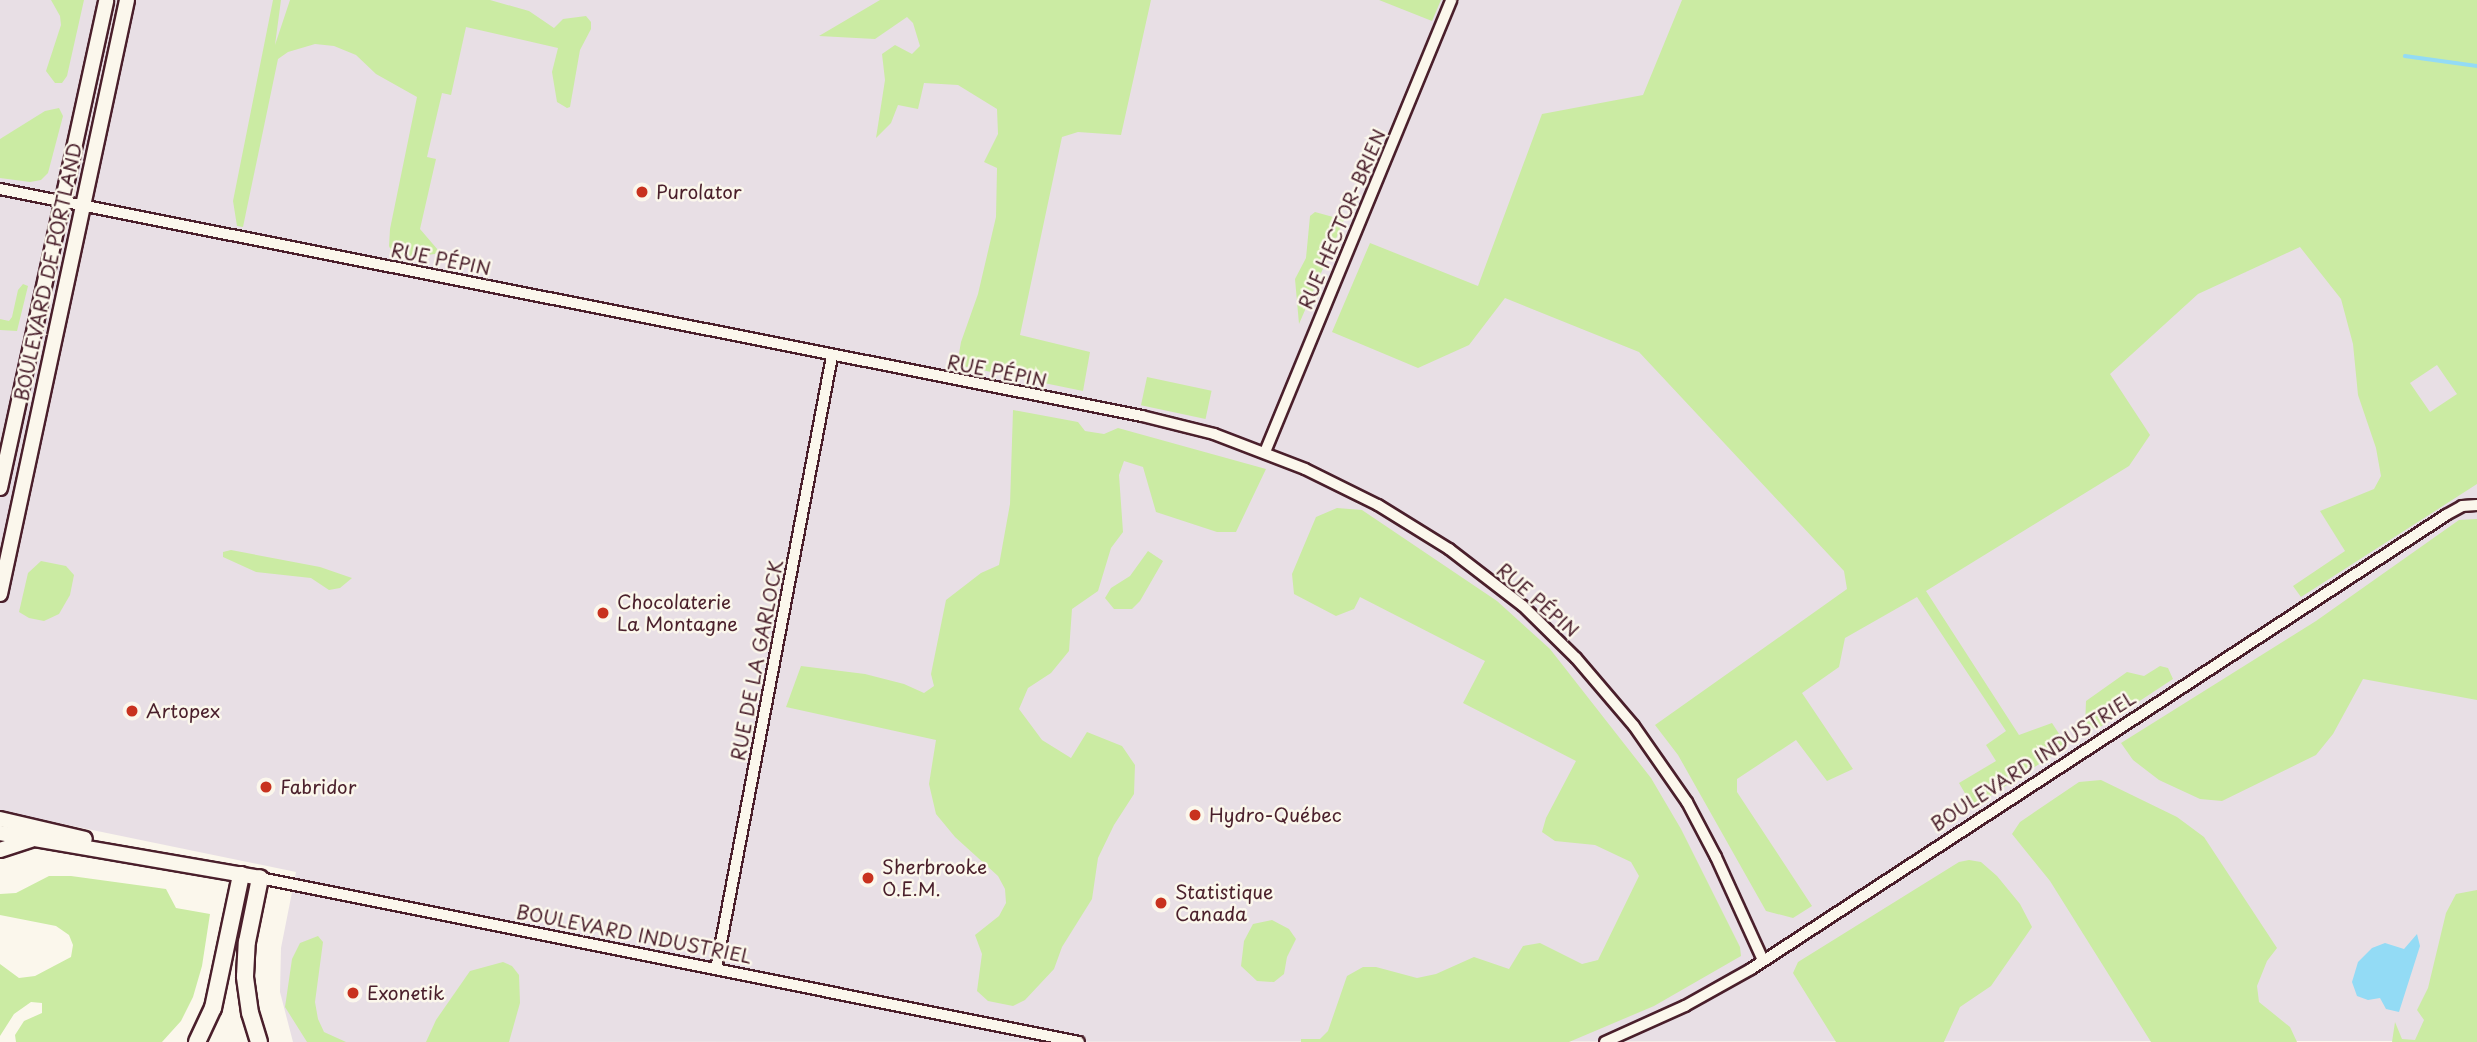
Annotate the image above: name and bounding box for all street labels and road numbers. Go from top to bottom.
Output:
street label: RUE HECTOR-BRIEN [1293,125,1391,313]
street label: BOULEVARD DE PORTLAND [9,140,87,404]
street label: RUE PÉPIN [388,238,494,280]
street label: RUE PÉPIN [944,350,1050,392]
street label: RUE DE LA GARLOCK [726,557,788,763]
street label: RUE PÉPIN [1492,558,1584,642]
street label: BOULEVARD INDUSTRIEL [1926,686,2140,836]
street label: BOULEVARD INDUSTRIEL [513,900,755,968]

